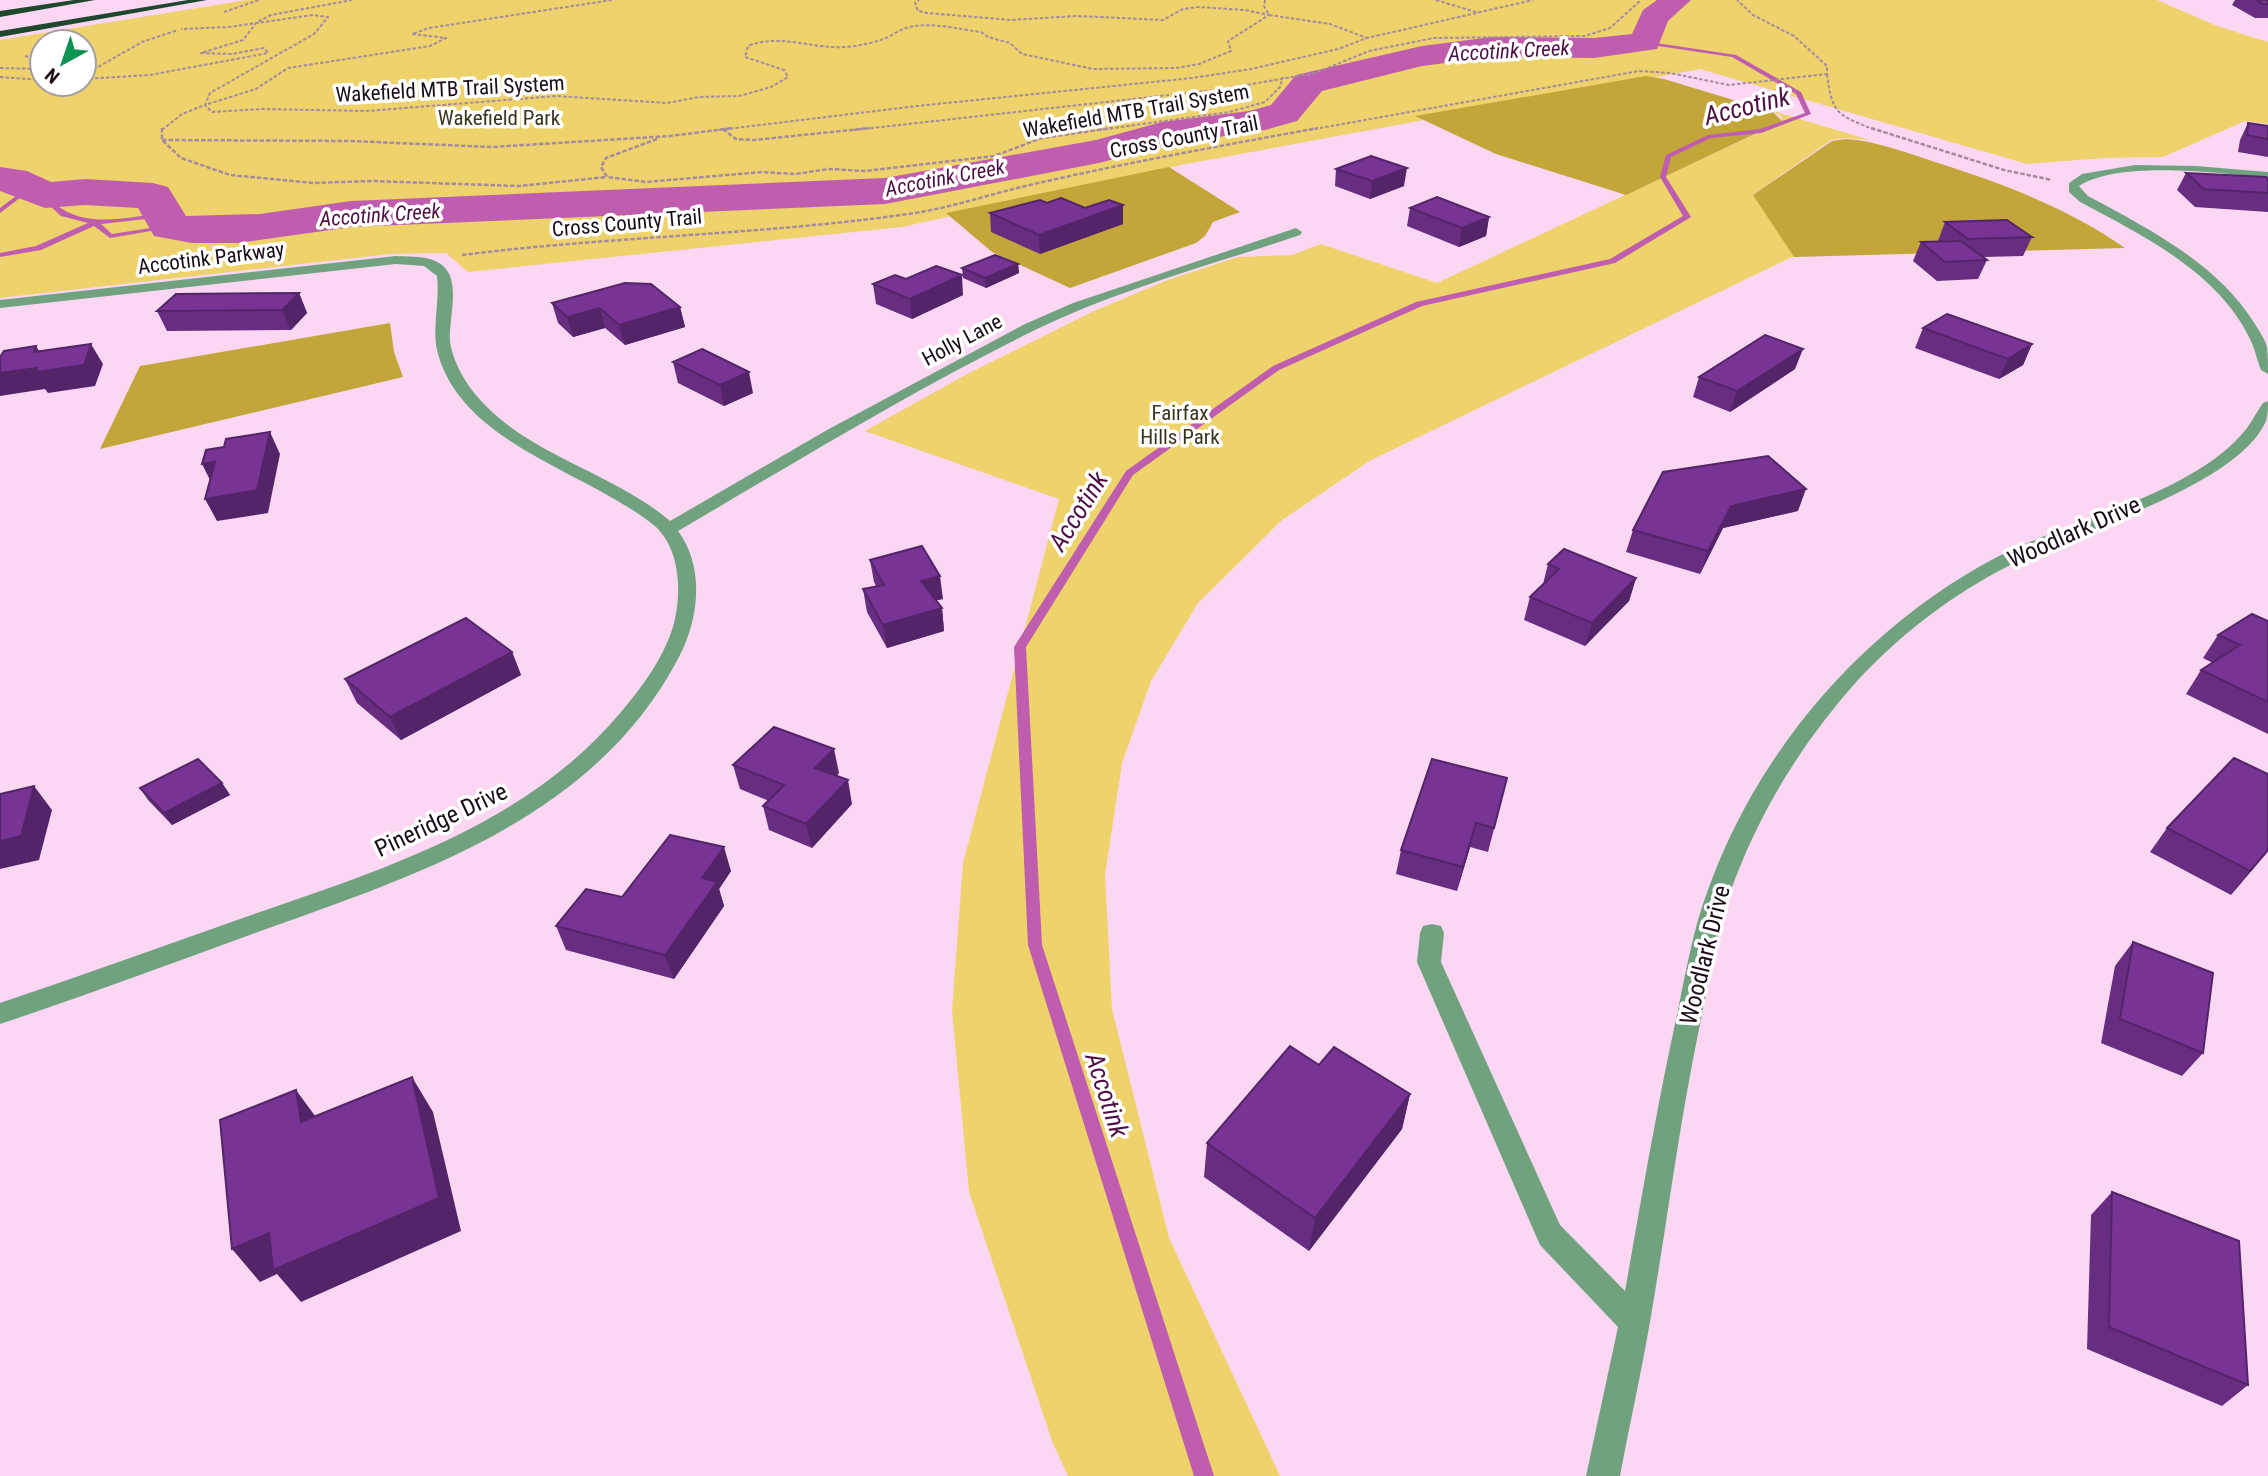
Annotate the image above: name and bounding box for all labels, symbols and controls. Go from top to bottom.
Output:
north arrow [28,28,98,98]
water label: Accotink Creek [1447,36,1571,66]
text: N [41,63,64,88]
street label: Wakefield MTB Trail System [335,71,565,107]
street label: Wakefield MTB Trail System [1021,79,1251,143]
water label: Accotink [1700,81,1794,131]
park label: Wakefield Park [438,106,561,130]
street label: Cross County Trail [1108,111,1260,163]
water label: Accotink Creek [882,155,1008,202]
water label: Accotink Creek [318,199,442,231]
street label: Cross County Trail [551,204,703,242]
street label: Accotink Parkway [136,237,286,279]
street label: Holly Lane [918,309,1006,371]
park label: Fairfax Hills Park [1140,401,1220,449]
water label: Accotink [1042,465,1114,557]
street label: Woodlark Drive [2003,490,2145,574]
street label: Pineridge Drive [370,777,512,863]
street label: Woodlark Drive [1674,883,1736,1027]
water label: Accotink [1079,1048,1135,1142]

